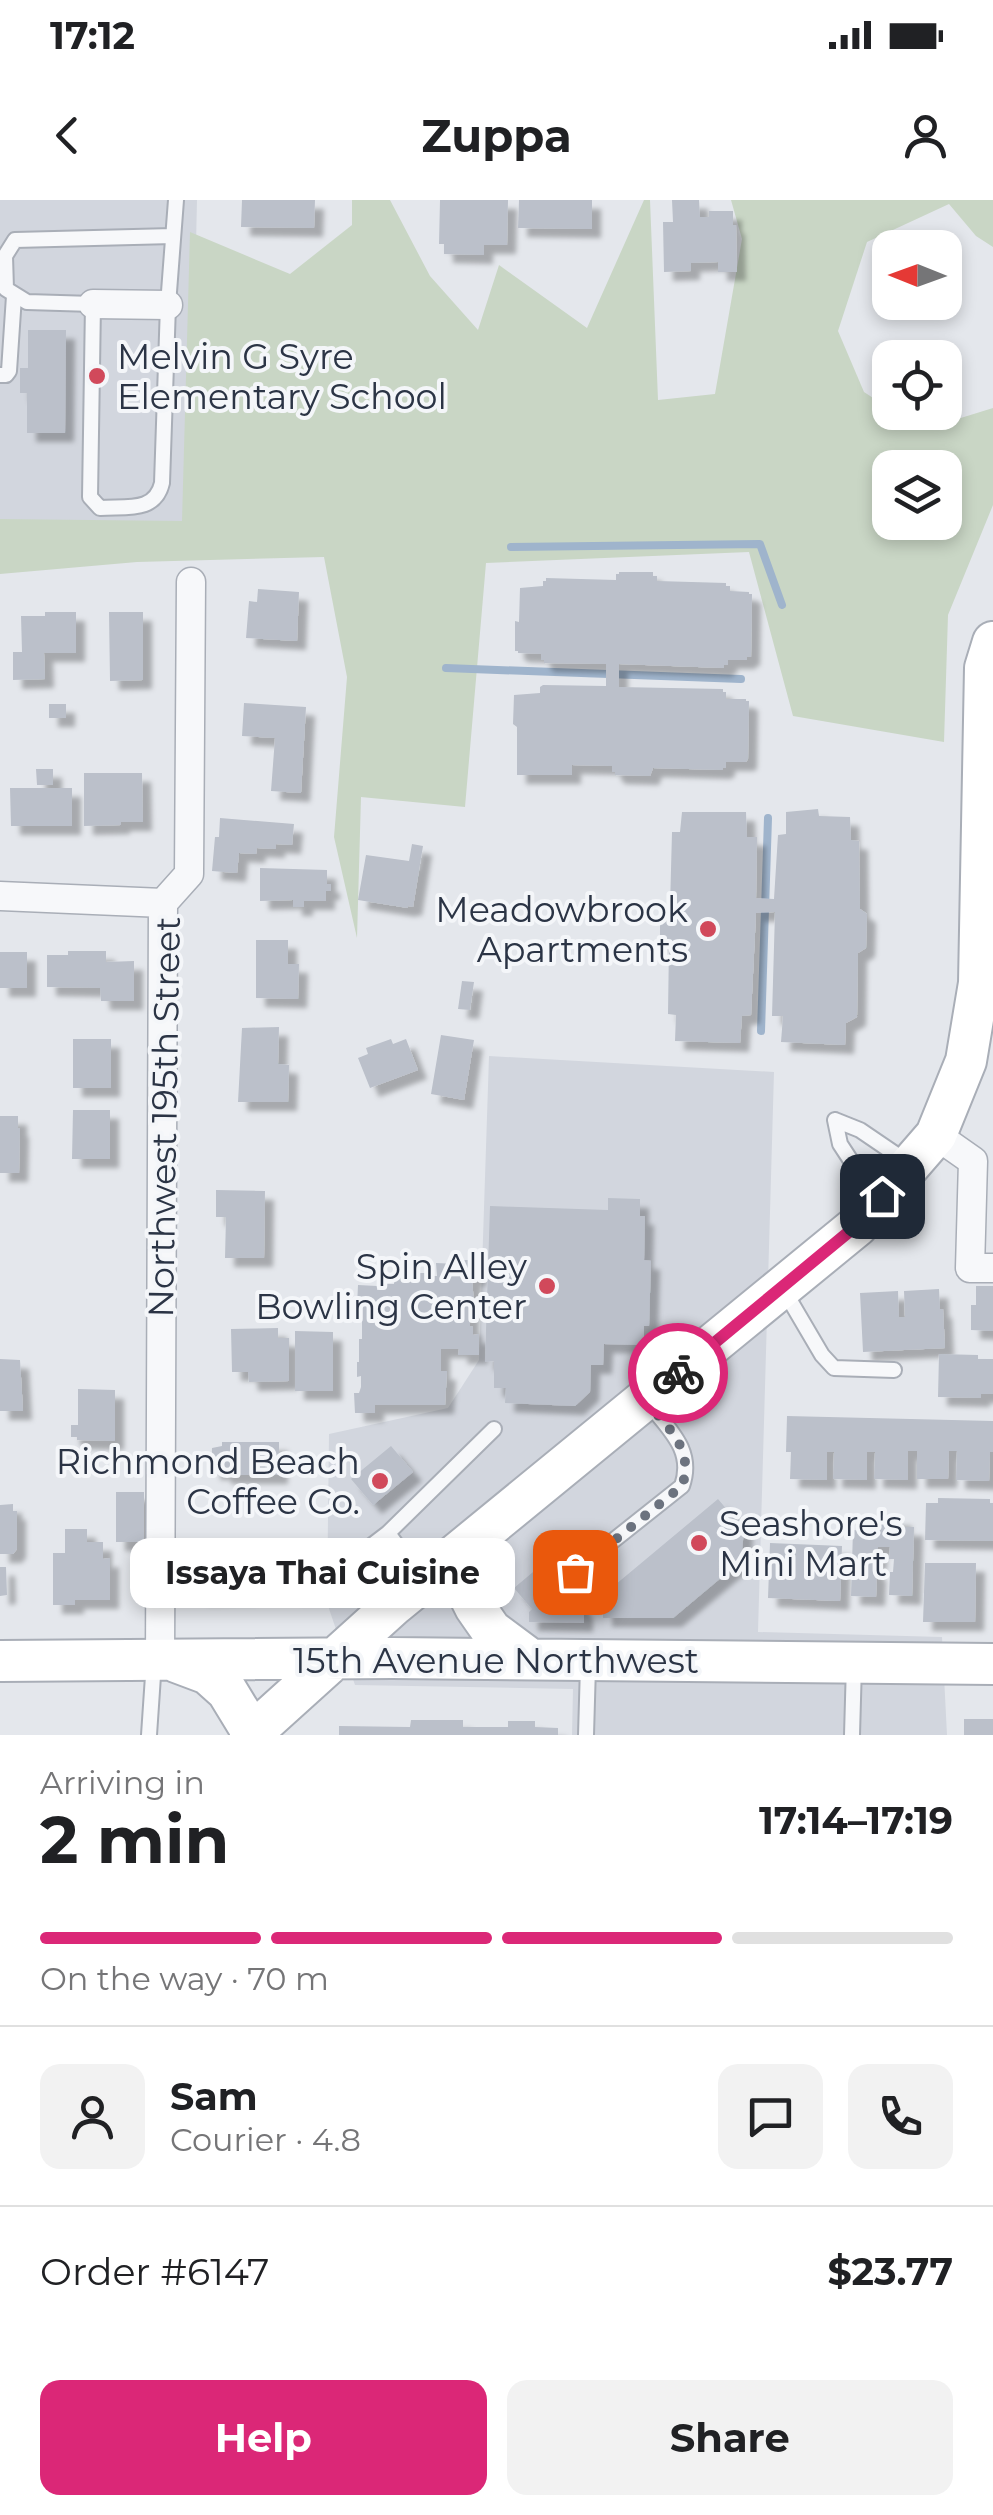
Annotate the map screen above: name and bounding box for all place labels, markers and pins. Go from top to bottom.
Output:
place label: Melvin G Syre Elementary School [117,335,447,418]
marker: Melvin G Syre Elementary School [86,365,108,387]
place label: Meadowbrook Apartments [435,888,688,971]
marker: Meadowbrook Apartments [697,918,719,940]
pin [840,1154,925,1239]
place label: Spin Alley Bowling Center [255,1245,527,1328]
marker: Spin Alley Bowling Center [536,1275,558,1297]
place label: Richmond Beach Coffee Co. [56,1440,360,1523]
marker: Richmond Beach Coffee Co. [369,1470,391,1492]
place label: Seashore's Mini Mart [719,1502,902,1585]
pin [533,1530,618,1615]
marker: Seashore's Mini Mart [688,1532,710,1554]
callout: Issaya Thai Cuisine [130,1537,515,1607]

